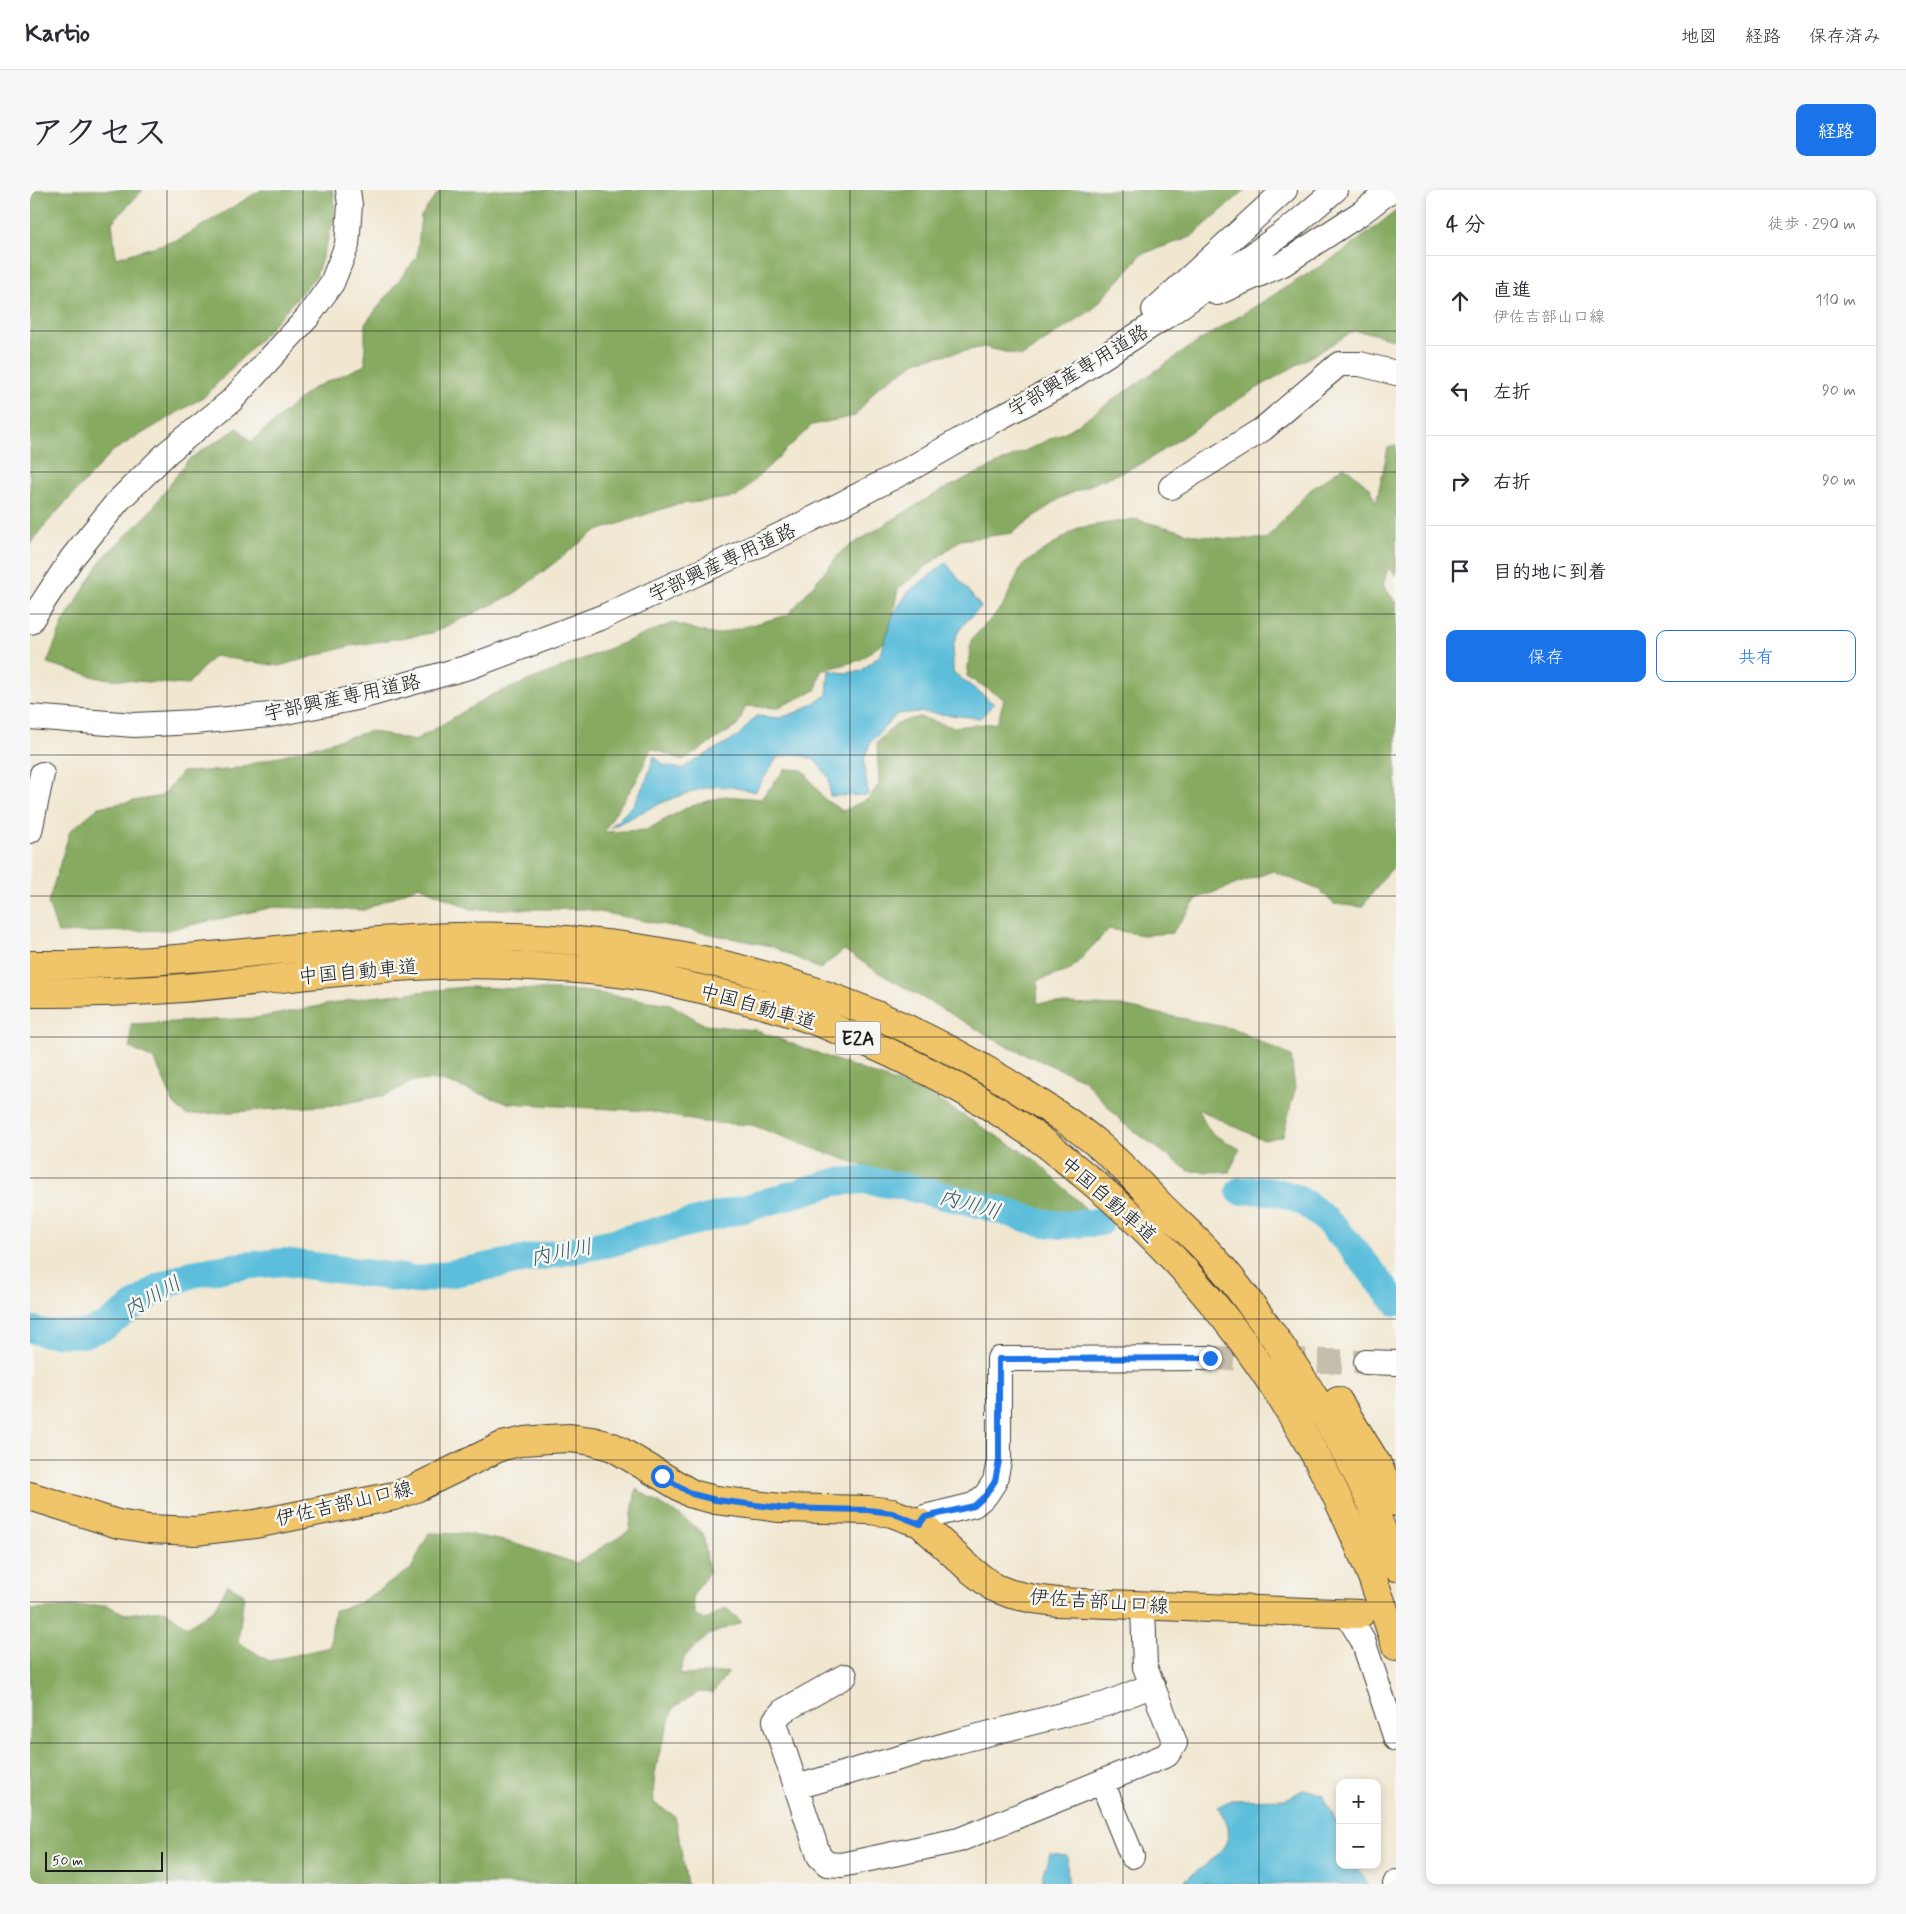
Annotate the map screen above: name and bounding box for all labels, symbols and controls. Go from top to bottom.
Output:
text: Kartio [25,19,90,50]
text: 地図 [1681,25,1717,49]
text: 経路 [1745,25,1781,49]
text: 保存済み [1809,25,1881,49]
button: 経路 [1796,104,1876,156]
text: アクセス [30,111,168,157]
text: 4 分 [1446,211,1485,239]
text: 徒歩 · 290 m [1768,214,1856,235]
text: 直進 [1493,278,1531,303]
icon: ahead [1446,287,1474,315]
text: 110 m [1815,290,1856,311]
text: 伊佐吉部山口線 [1493,307,1605,328]
street label: 宇部興産専用道路 [1003,319,1154,424]
icon: left [1446,377,1474,405]
text: 左折 [1493,380,1531,405]
text: 90 m [1822,380,1856,401]
icon: right [1446,467,1474,495]
text: 右折 [1493,470,1531,495]
text: 90 m [1822,470,1856,491]
street label: 宇部興産専用道路 [644,517,801,609]
icon: arrive [1446,557,1474,585]
text: 目的地に到着 [1493,560,1607,585]
button: 保存 [1446,630,1646,682]
button: 共有 [1656,630,1856,682]
street label: 宇部興産専用道路 [261,669,423,728]
street label: 中国自動車道 [297,954,419,991]
street label: 中国自動車道 [696,978,819,1037]
road number: E2A [836,1021,880,1054]
street label: 中国自動車道 [1054,1151,1162,1250]
water label: 内川川 [936,1183,1004,1227]
water label: 内川川 [528,1233,595,1273]
water label: 内川川 [118,1270,187,1326]
route end [1199,1347,1222,1370]
route start [651,1465,674,1488]
street label: 伊佐吉部山口線 [273,1476,416,1533]
street label: 伊佐吉部山口線 [1028,1584,1170,1621]
map controls [1336,1779,1381,1869]
button: + [1336,1779,1381,1824]
button: − [1336,1824,1381,1869]
scale bar [45,1849,162,1872]
text: 50 m [52,1852,83,1870]

